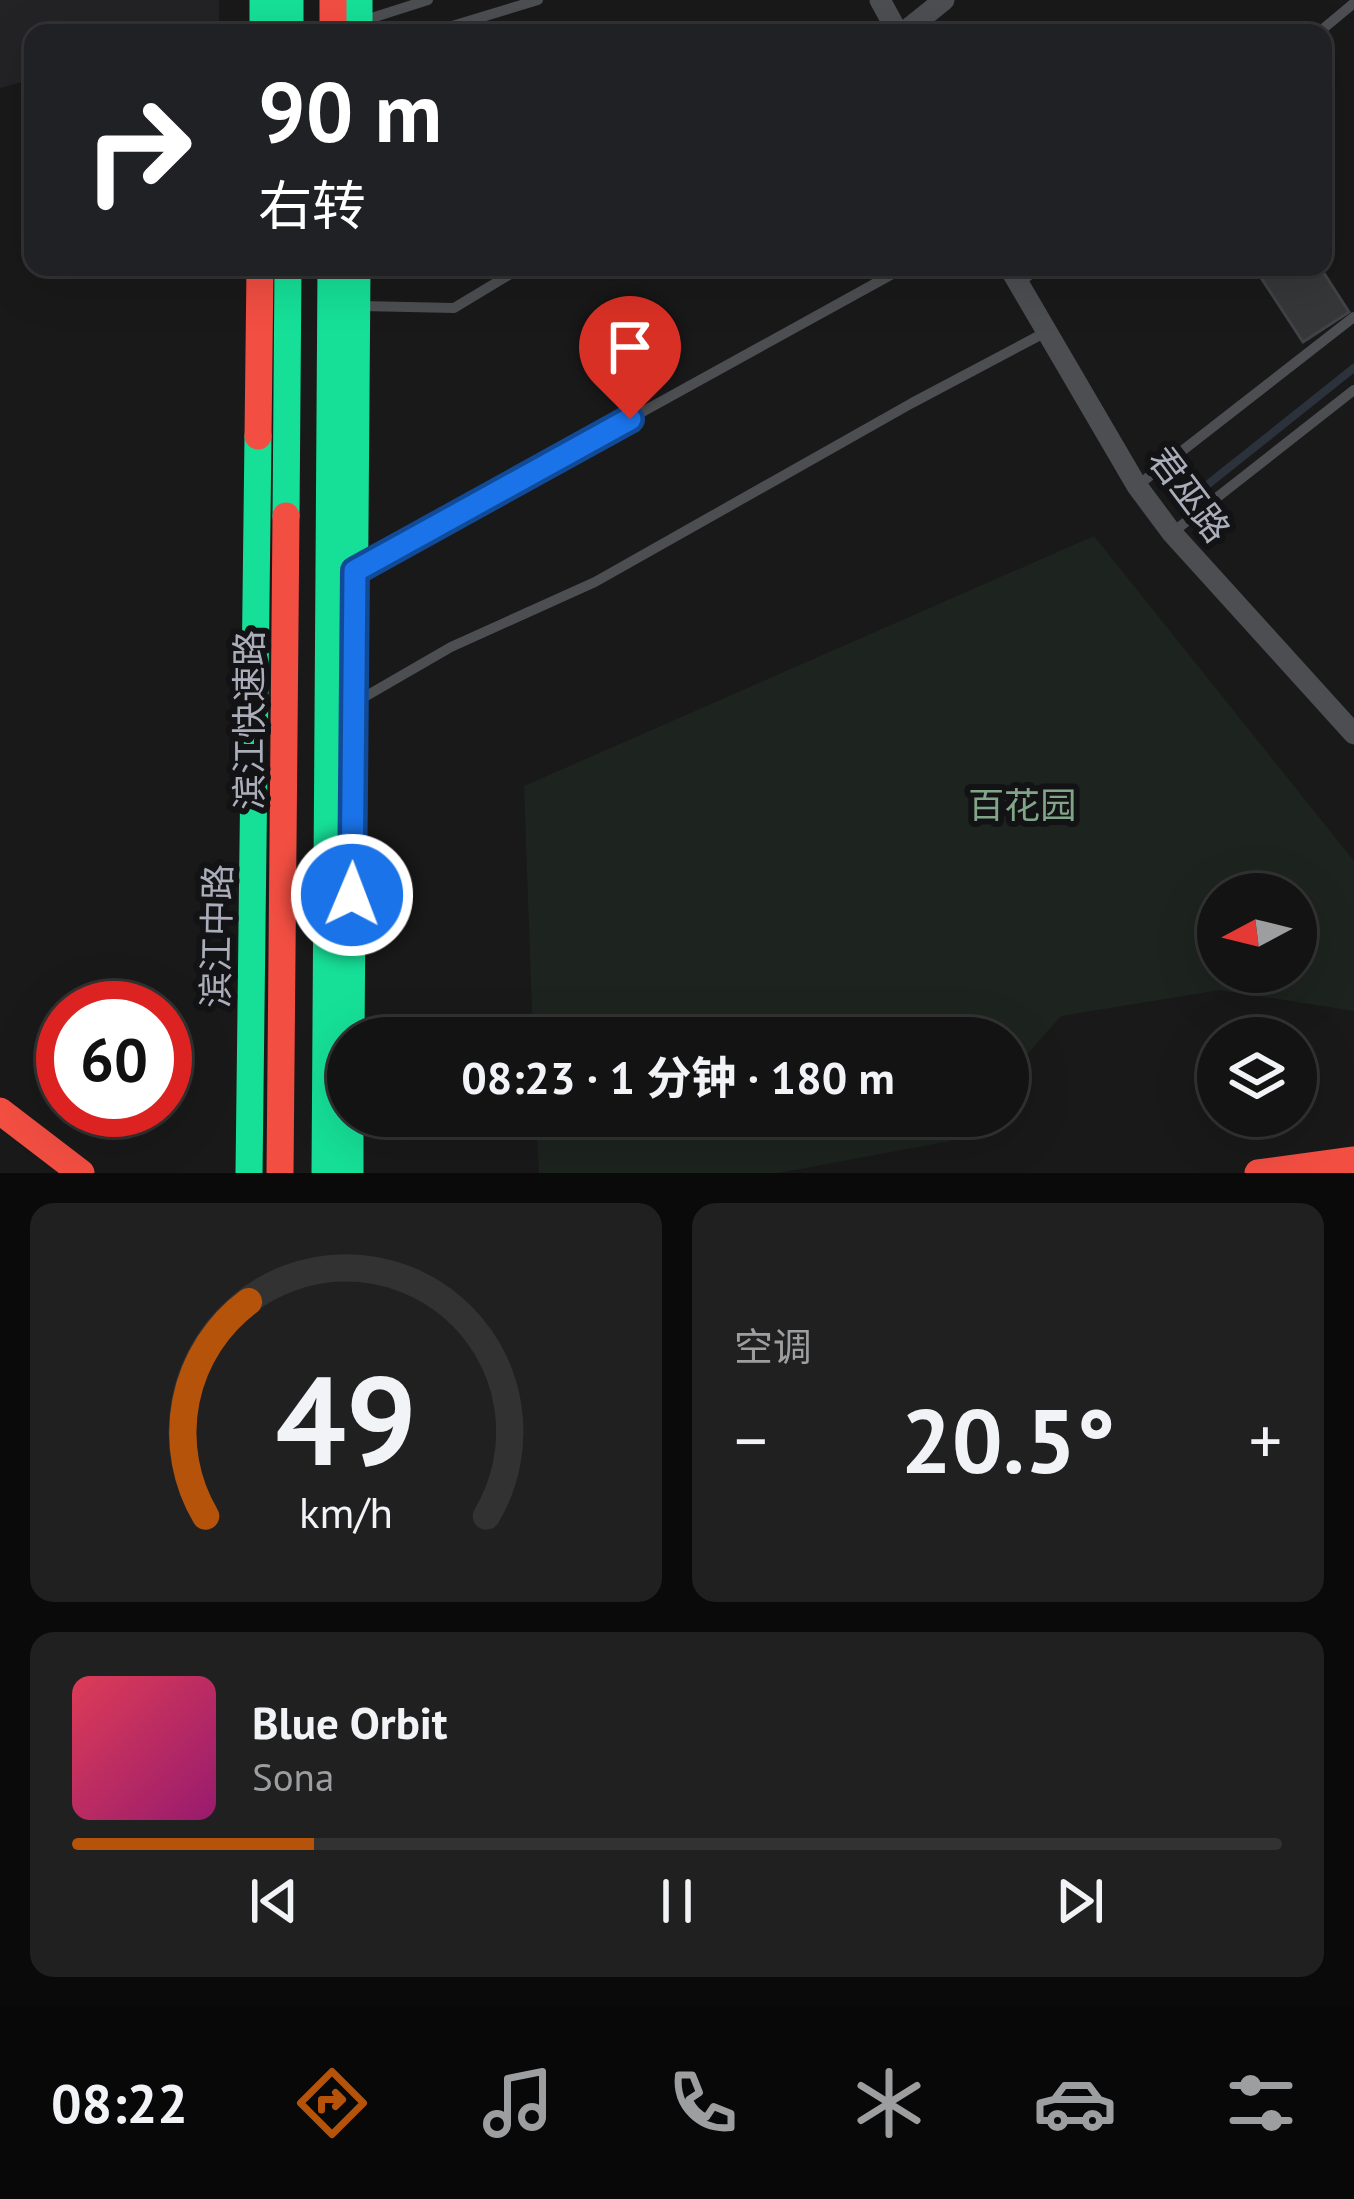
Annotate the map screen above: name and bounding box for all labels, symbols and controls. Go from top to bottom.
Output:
text: 90 m [258,56,442,165]
icon: right [60,72,216,228]
text: 右转 [258,170,366,240]
pin [579,296,681,419]
icon: arrive [597,314,663,380]
street label: 君巫路 [1139,437,1241,551]
street label: 滨江快速路 [225,630,272,810]
park label: 百花园 [968,781,1076,828]
position arrow [289,832,415,958]
street label: 滨江中路 [191,864,241,1008]
north arrow [1197,873,1317,993]
map controls [1197,873,1317,1137]
speed limit sign: 60 [36,981,192,1137]
button: layers [1197,1017,1317,1137]
text: 08:23 · 1 分钟 · 180 m [461,1048,895,1106]
text: 空调 [734,1321,812,1372]
text: 49 [275,1338,417,1499]
text: 20.5° [901,1381,1115,1498]
text: − [734,1397,767,1482]
text: + [1249,1397,1282,1482]
text: km/h [299,1483,393,1539]
text: Blue Orbit [252,1693,448,1751]
text: Sona [252,1751,334,1802]
icon: previous [241,1868,307,1934]
icon: pause [644,1868,710,1934]
icon: next [1047,1868,1113,1934]
icon: directions [290,2061,374,2145]
icon: music [476,2061,560,2145]
icon: phone [661,2061,745,2145]
icon: climate [847,2061,931,2145]
icon: car [1033,2061,1117,2145]
icon: filters [1219,2061,1303,2145]
text: 08:22 [51,2068,188,2138]

